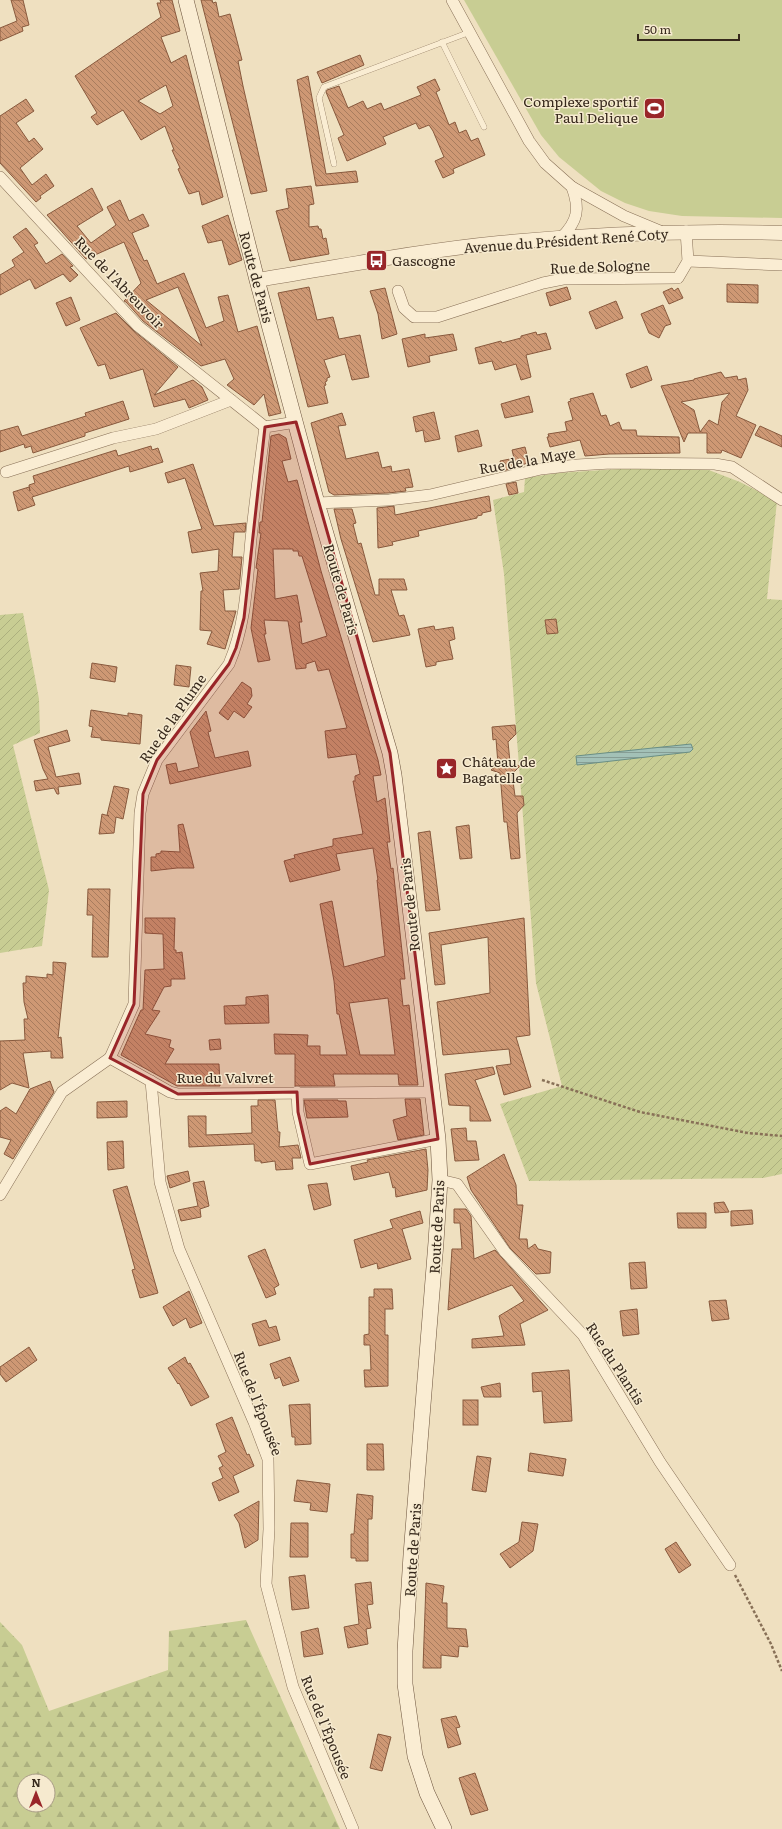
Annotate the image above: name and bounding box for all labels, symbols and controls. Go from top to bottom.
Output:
scale bar [638,16,739,42]
text: 50 m [644,20,671,38]
place label: Complexe sportif Paul Delique [523,91,640,127]
sports icon: Complexe sportif Paul Delique [641,96,667,122]
street label: Avenue du Président René Coty [463,223,670,257]
street label: Route de Paris [235,229,279,325]
street label: Rue de l'Abreuvoir [71,231,170,333]
bus stop icon: Gascogne [363,247,389,273]
place label: Gascogne [392,250,456,270]
street label: Rue de Sologne [550,254,650,278]
street label: Rue de la Maye [477,442,577,478]
street label: Route de Paris [319,541,365,637]
street label: Rue de la Plume [134,669,210,767]
place label: Château de Bagatelle [462,751,535,787]
place icon: Château de Bagatelle [434,756,460,782]
street label: Route de Paris [394,857,424,953]
street label: Rue du Valvret [176,1067,274,1087]
street label: Route de Paris [424,1180,448,1274]
street label: Rue du Plantis [582,1318,650,1408]
street label: Rue de l'Épousée [230,1348,288,1458]
street label: Route de Paris [399,1502,425,1598]
street label: Rue de l'Épousée [297,1672,357,1782]
north arrow [16,1773,56,1813]
text: N [31,1774,41,1790]

